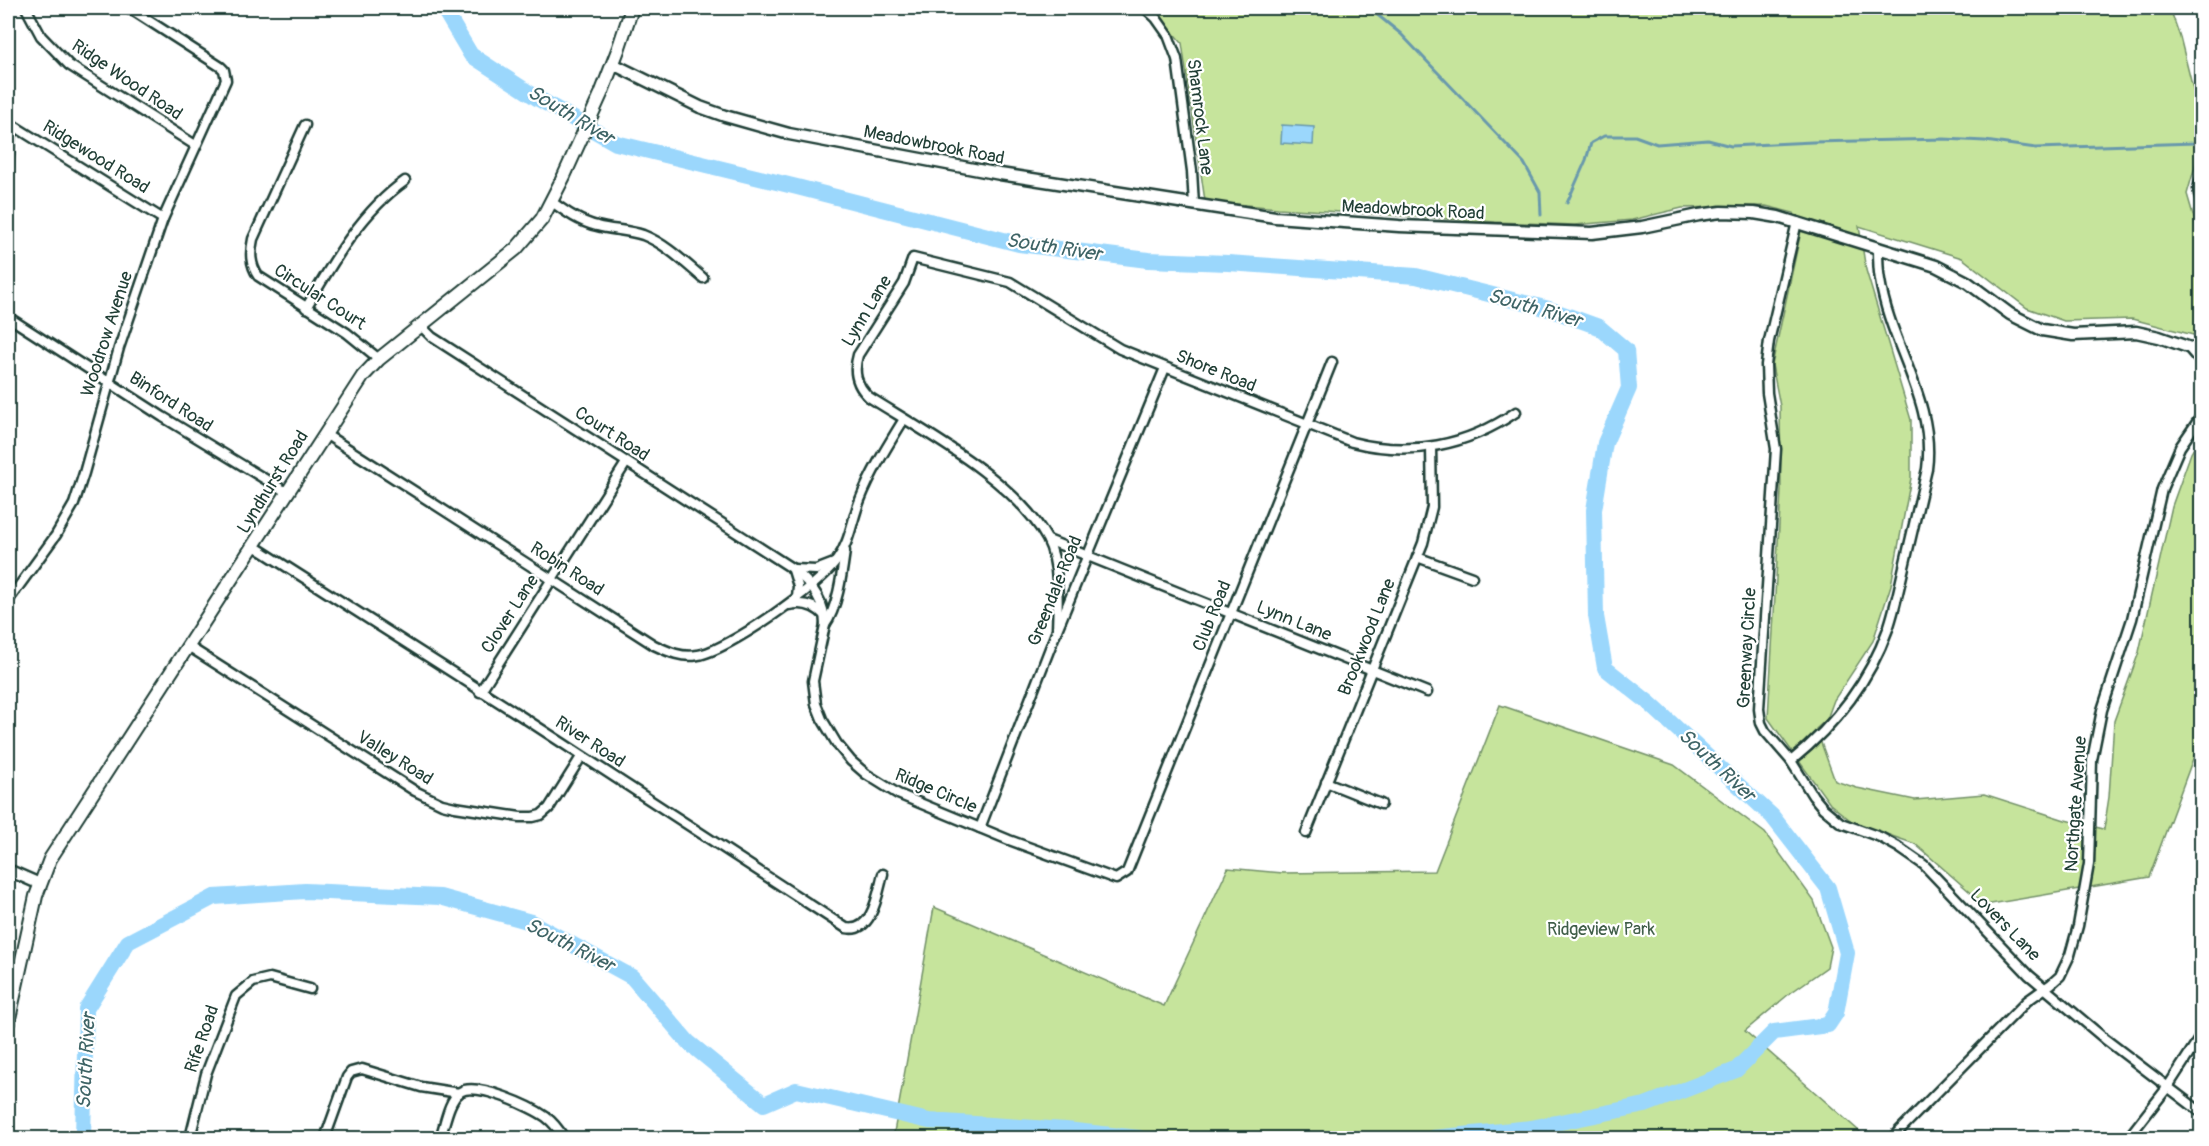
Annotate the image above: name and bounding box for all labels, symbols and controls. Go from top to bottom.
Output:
street label: Ridge Wood Road [67,34,187,126]
street label: Shamrock Lane [1181,58,1219,176]
water label: South River [523,80,621,152]
street label: Ridgewood Road [38,115,154,199]
street label: Meadowbrook Road [862,120,1006,170]
street label: Meadowbrook Road [1341,195,1485,225]
water label: South River [1005,227,1106,267]
street label: Circular Court [270,259,371,336]
street label: Woodrow Avenue [76,268,138,400]
street label: Lynn Lane [837,271,897,351]
water label: South River [1485,283,1587,334]
street label: Shore Road [1172,344,1260,398]
street label: Binford Road [125,366,217,438]
street label: Court Road [570,401,654,467]
street label: Lyndhurst Road [232,426,314,538]
street label: Greendale Road [1022,532,1088,650]
street label: Robin Road [526,537,608,601]
street label: Clover Lane [476,570,544,658]
street label: Brookwood Lane [1333,575,1401,699]
street label: Club Road [1187,577,1237,655]
street label: Greenway Circle [1732,587,1762,709]
street label: Lynn Lane [1253,596,1335,647]
street label: River Road [551,711,629,773]
water label: South River [1673,723,1763,809]
street label: Valley Road [353,726,437,790]
street label: Northgate Avenue [2060,735,2092,873]
street label: Ridge Circle [891,763,981,819]
street label: Lovers Lane [1965,884,2045,966]
water label: South River [522,912,621,979]
park label: Ridgeview Park [1547,918,1655,941]
street label: Rife Road [180,1002,224,1076]
water label: South River [71,1010,101,1110]

